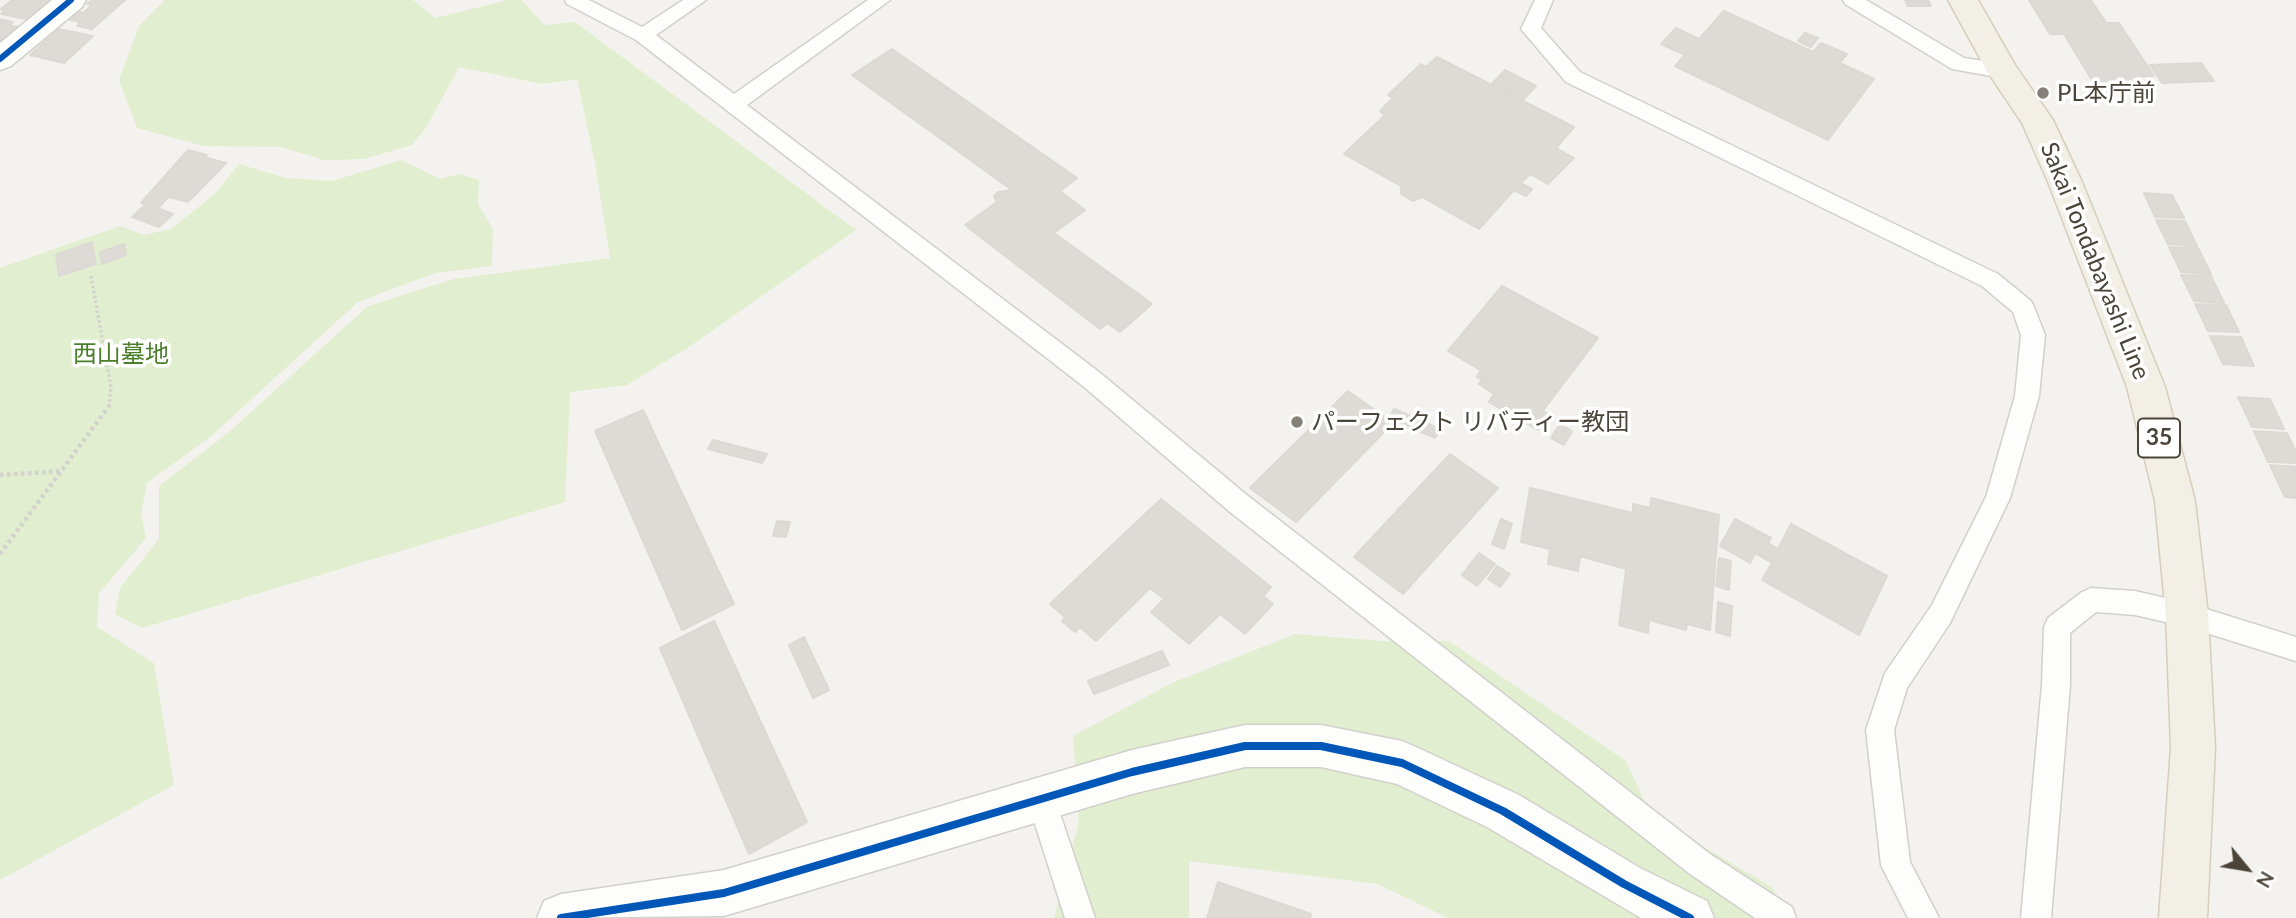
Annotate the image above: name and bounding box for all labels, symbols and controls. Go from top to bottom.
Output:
place label: PL本庁前 [2057,79,2156,107]
marker: PL本庁前 [2035,85,2051,101]
street label: Sakai Tondabayashi Line [2034,138,2156,384]
park label: 西山墓地 [73,340,169,368]
place label: パーフェクト リバティー教団 [1311,408,1629,436]
marker: パーフェクト リバティー教団 [1289,414,1305,430]
road number: 35 [2138,418,2180,458]
north arrow [2212,834,2282,904]
text: N [2252,868,2279,892]

